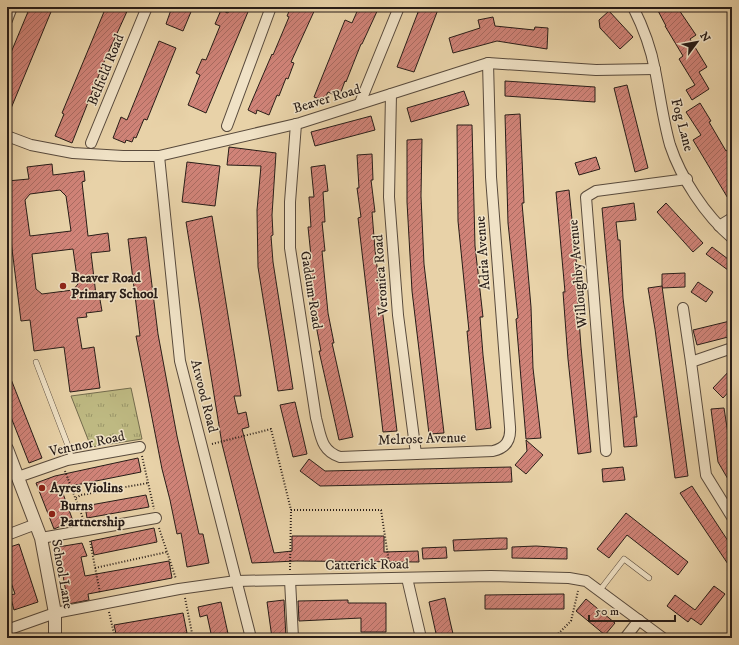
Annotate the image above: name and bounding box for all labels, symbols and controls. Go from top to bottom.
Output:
north arrow [677,22,717,62]
text: N [696,30,713,45]
street label: Belfield Road [83,32,129,108]
street label: Beaver Road [291,80,363,118]
street label: Fog Lane [666,97,698,154]
street label: Adria Avenue [471,215,495,291]
street label: Willoughby Avenue [564,219,592,330]
street label: Veronica Road [369,234,393,317]
street label: Gaddum Road [296,250,326,330]
place label: Beaver Road Primary School [71,269,158,303]
marker: Beaver Road Primary School [58,281,68,291]
street label: Atwood Road [186,357,222,435]
street label: Ventnor Road [47,427,126,461]
street label: Melrose Avenue [377,428,467,450]
place label: Ayres Violins [49,479,123,497]
marker: Ayres Violins [37,483,47,493]
place label: Burns Partnership [60,497,125,531]
marker: Burns Partnership [47,509,57,519]
street label: School Lane [47,538,77,610]
street label: Catterick Road [325,555,409,575]
scale bar [589,597,675,623]
text: 50 m [595,604,619,619]

